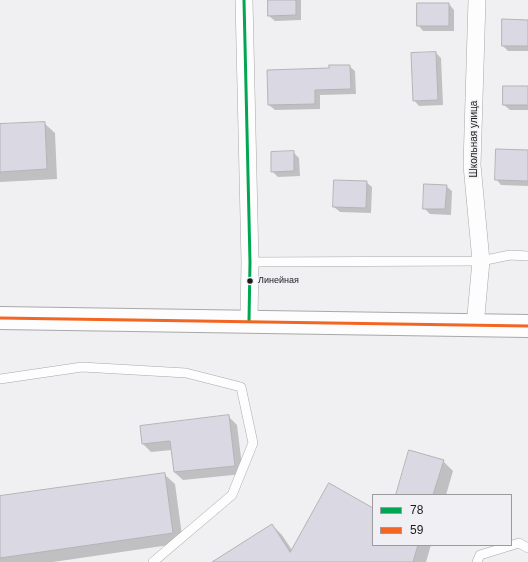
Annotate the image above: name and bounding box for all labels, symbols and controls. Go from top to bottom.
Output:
street label: Школьная улица [468,101,480,177]
marker: Линейная [245,276,255,286]
place label: Линейная [258,276,299,286]
legend [372,494,512,546]
text: 78 [410,503,423,517]
text: 59 [410,523,423,537]

